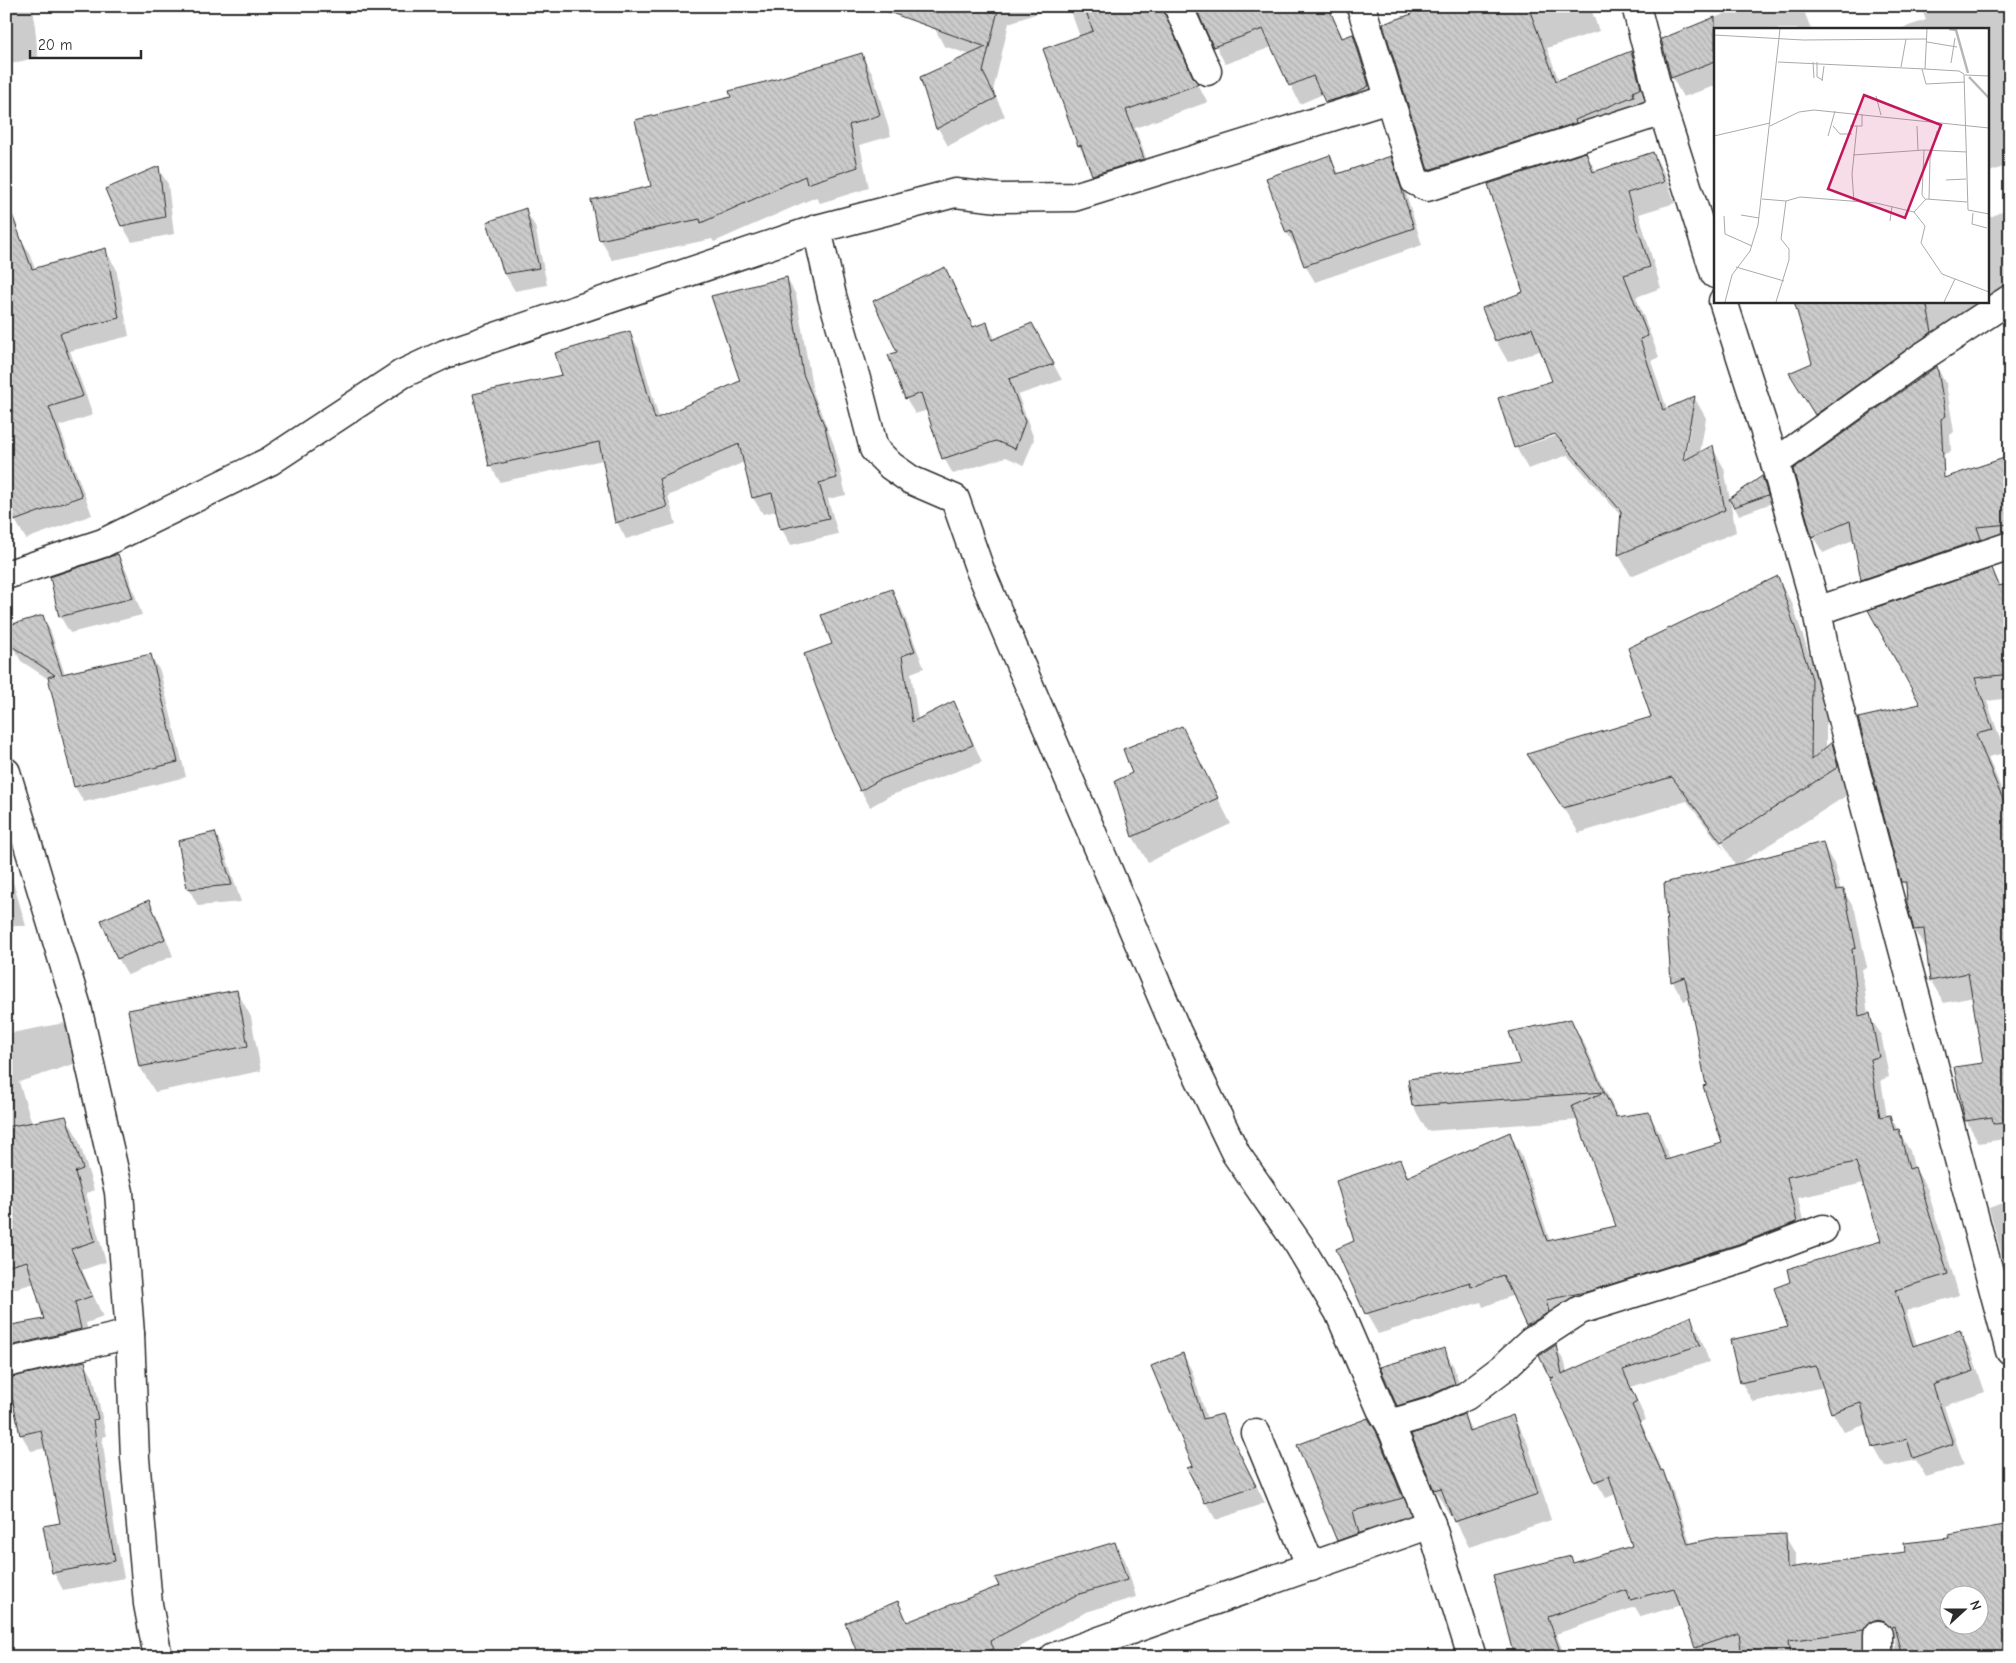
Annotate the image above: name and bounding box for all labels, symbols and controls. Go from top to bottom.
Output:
scale bar [30,28,141,60]
inset map [1714,28,1988,302]
text: 20 m [38,36,72,54]
north arrow [1938,1586,1988,1636]
text: N [1966,1598,1985,1613]

